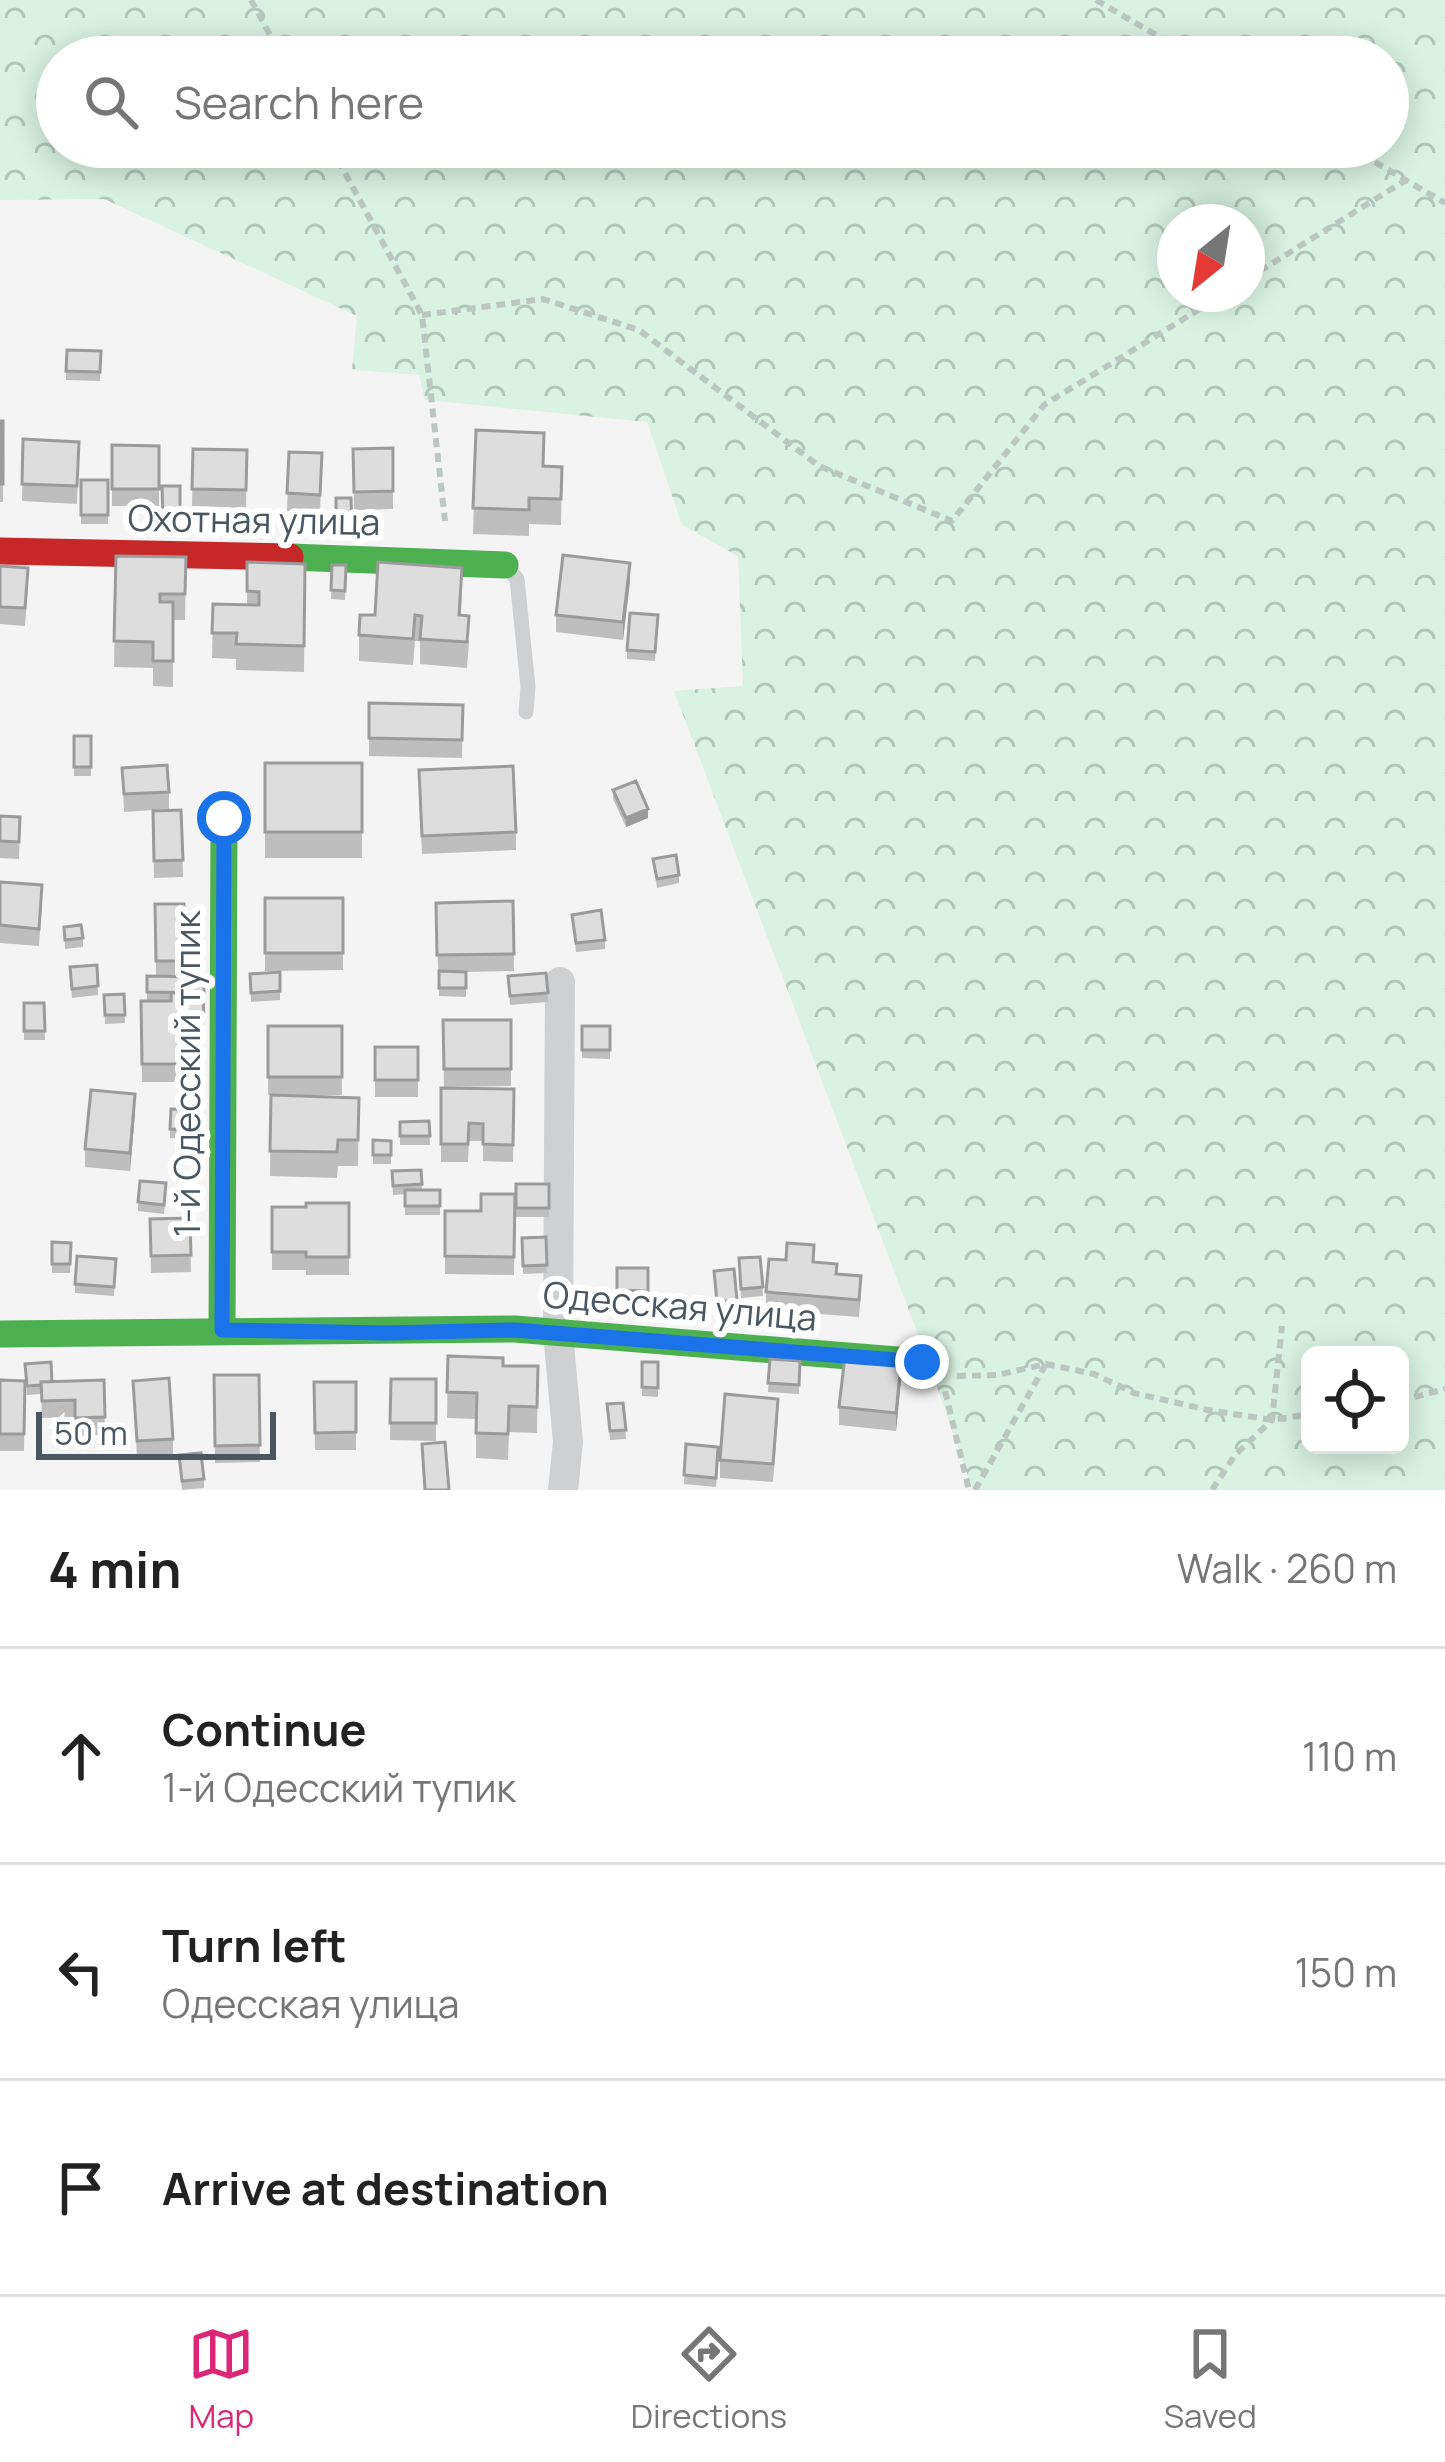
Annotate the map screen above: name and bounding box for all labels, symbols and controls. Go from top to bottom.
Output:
search box [36,36,1409,168]
icon: search [78,69,144,135]
text: Search here [174,71,424,133]
north arrow [1157,204,1265,312]
street label: Охотная улица [127,493,381,546]
route start [197,791,251,845]
street label: 1-й Одесский тупик [162,910,211,1237]
street label: Одесская улица [541,1269,819,1342]
route end [895,1335,949,1389]
map controls [1301,1346,1409,1454]
button: locate [1301,1346,1409,1454]
scale bar [36,1406,276,1459]
text: 50 m [54,1410,128,1455]
text: 4 min [48,1534,181,1603]
text: Walk · 260 m [1177,1541,1397,1595]
text: Continue [162,1698,367,1760]
icon: ahead [48,1723,114,1789]
text: 110 m [1302,1729,1397,1783]
text: 1-й Одесский тупик [162,1760,516,1814]
text: Turn left [162,1914,347,1976]
icon: left [48,1939,114,2005]
text: 150 m [1295,1945,1397,1999]
text: Одесская улица [162,1976,459,2030]
icon: arrive [48,2155,114,2221]
text: Arrive at destination [162,2157,609,2219]
tab: Map [188,2321,254,2438]
tab: Directions [631,2321,787,2438]
tab: Saved [1164,2321,1257,2438]

